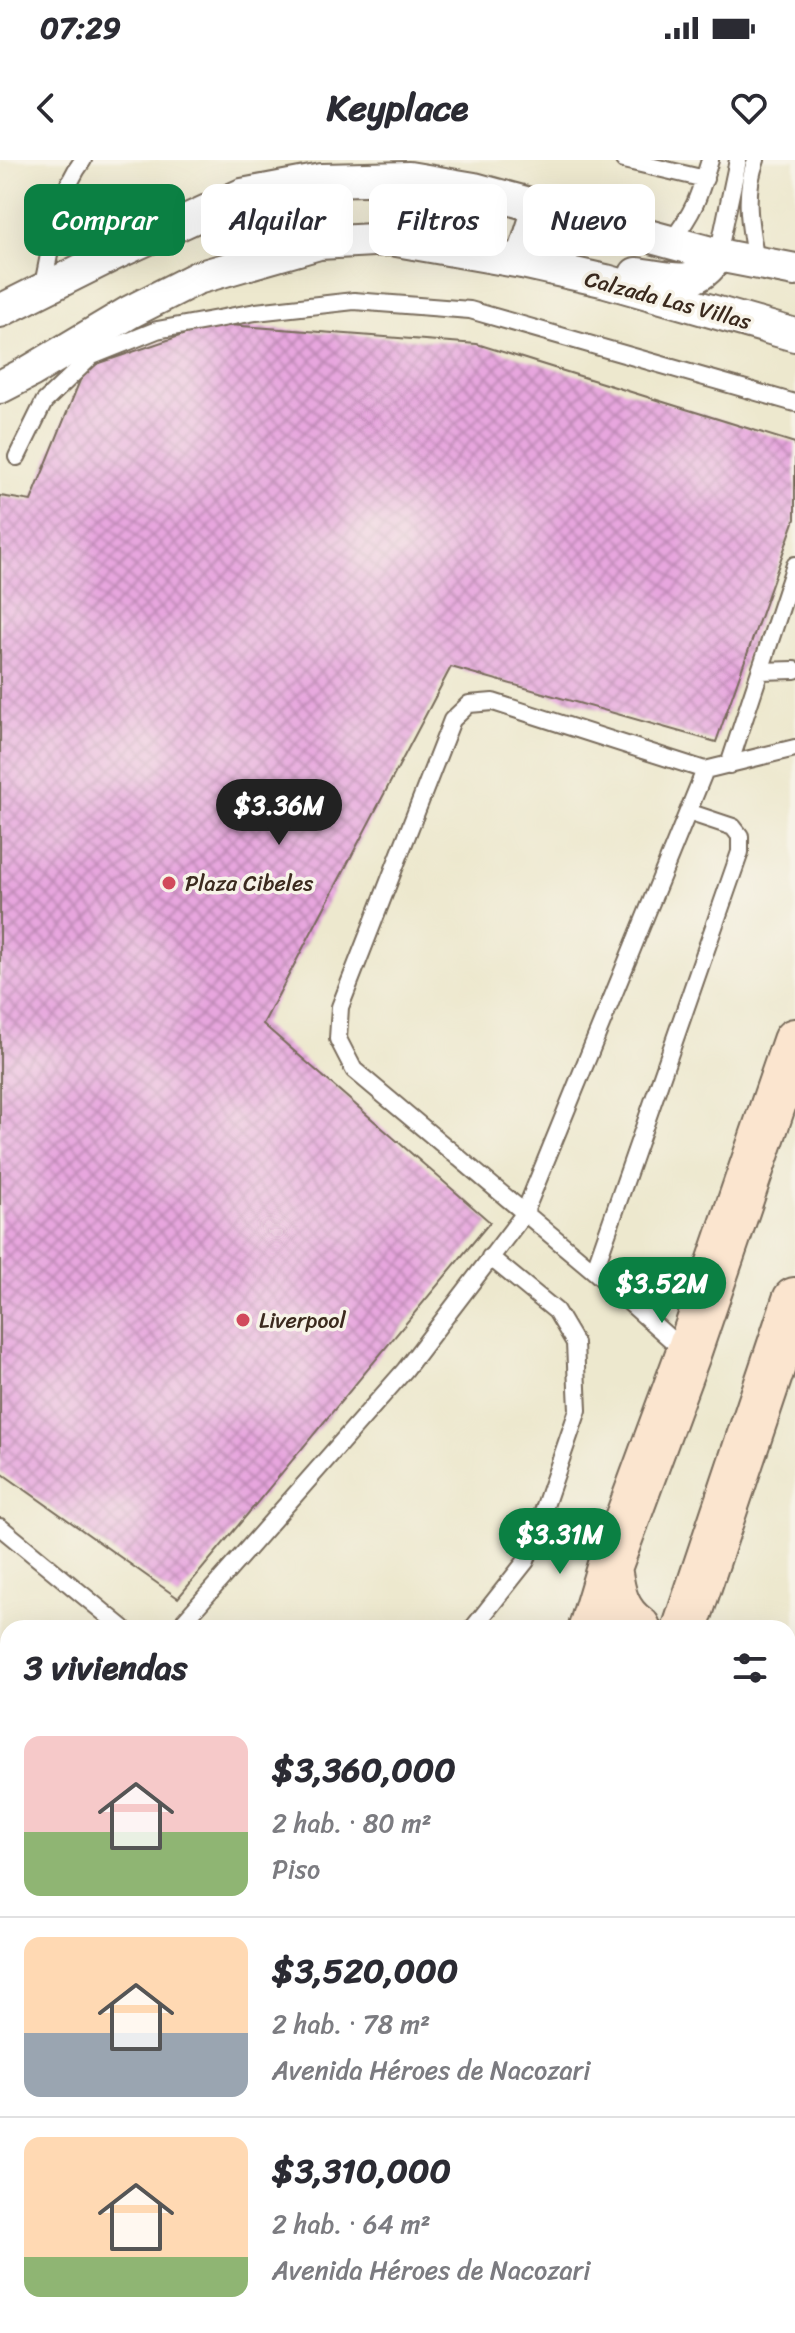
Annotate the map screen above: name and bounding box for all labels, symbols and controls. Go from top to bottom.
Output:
text: 07:29 [40,1,121,55]
text: Keyplace [327,76,468,140]
icon: back [24,86,68,130]
icon: heart [727,86,771,130]
chip: Comprar [24,184,185,256]
chip: Alquilar [201,184,353,256]
chip: Filtros [369,184,507,256]
chip: Nuevo [523,184,655,256]
street label: Calzada Las Villas [580,259,756,341]
pin: $3.36M [214,779,344,847]
text: $3.36M [234,782,324,828]
place label: Plaza Cibeles [185,864,314,903]
marker: Plaza Cibeles [160,874,178,892]
pin: $3.52M [597,1257,727,1325]
text: $3.52M [616,1260,708,1306]
place label: Liverpool [259,1301,346,1340]
marker: Liverpool [234,1311,252,1329]
pin: $3.31M [495,1508,625,1576]
text: $3.31M [517,1511,603,1557]
text: 3 viviendas [24,1638,187,1698]
icon: filters [728,1646,772,1690]
text: $3,360,000 [272,1740,456,1800]
icon: home [88,1768,184,1864]
text: 2 hab. · 80 m² [272,1800,432,1846]
text: Piso [272,1846,320,1892]
text: $3,520,000 [272,1941,458,2001]
icon: home [88,1969,184,2065]
text: 2 hab. · 78 m² [272,2001,430,2047]
text: Avenida Héroes de Nacozari [272,2047,590,2093]
text: $3,310,000 [272,2141,451,2201]
icon: home [88,2169,184,2265]
text: 2 hab. · 64 m² [272,2201,431,2247]
text: Avenida Héroes de Nacozari [272,2247,590,2293]

